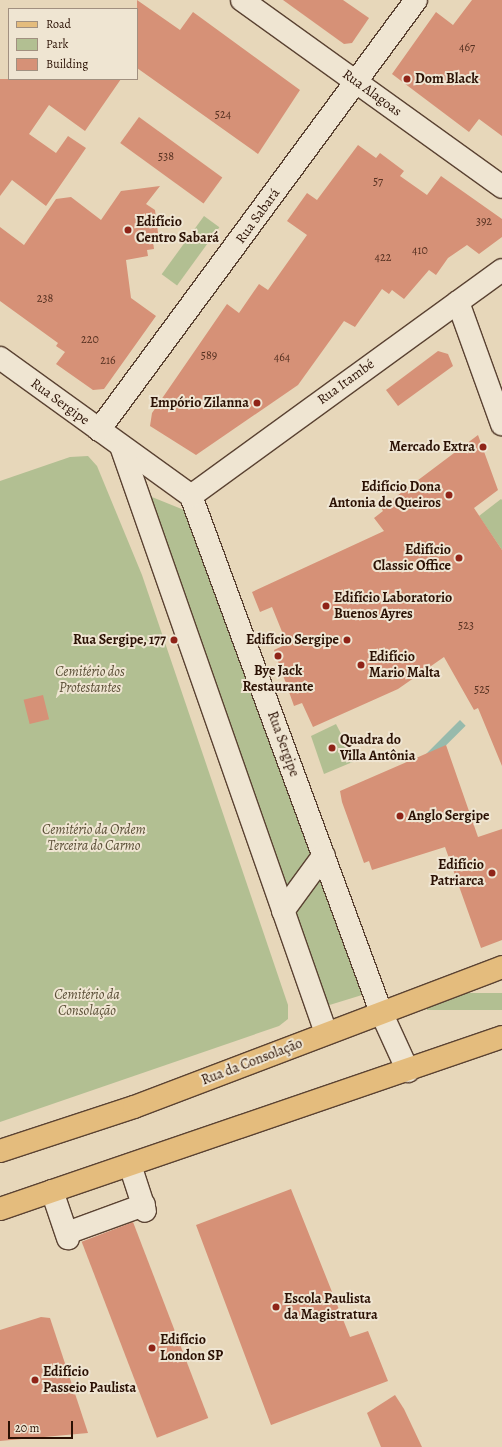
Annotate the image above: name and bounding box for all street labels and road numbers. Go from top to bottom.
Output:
street label: Rua Alagoas [339,66,405,120]
street label: Rua Sabará [232,185,284,247]
street label: Rua Itambé [314,356,378,408]
street label: Rua Sergipe [27,375,93,429]
street label: Rua Sergipe [263,709,303,779]
street label: Rua da Consolação [199,1035,305,1089]

